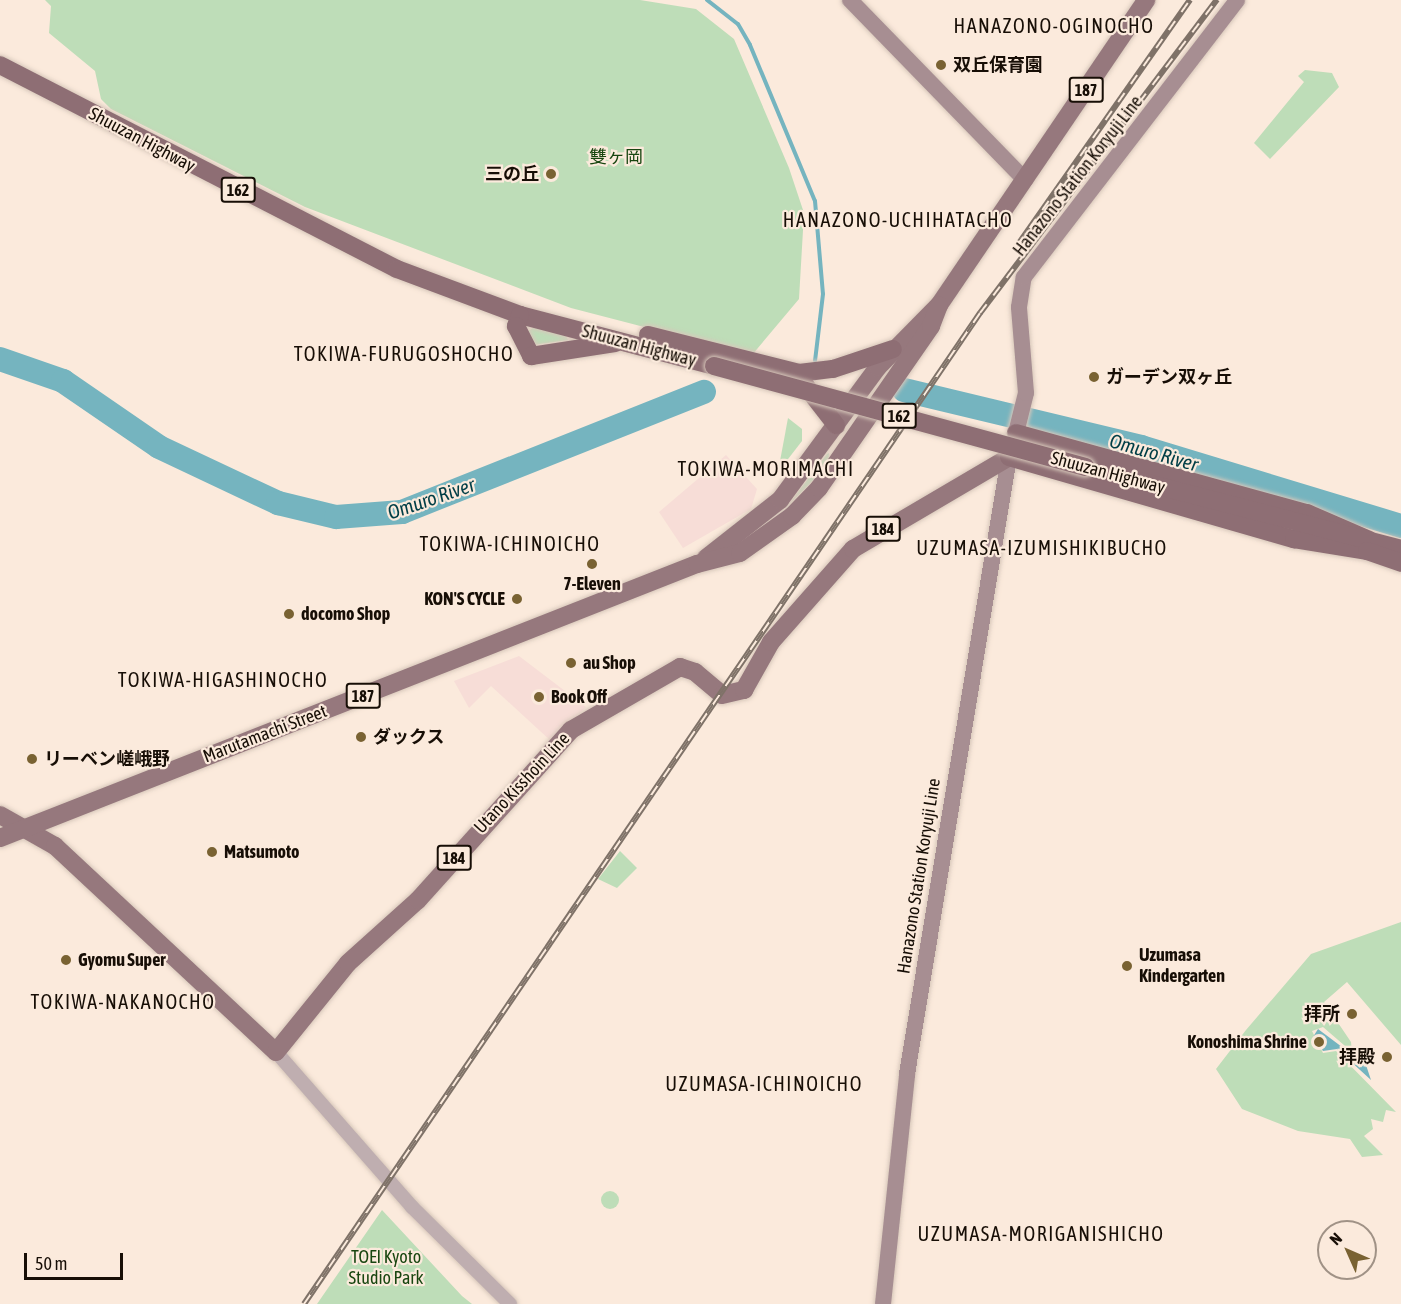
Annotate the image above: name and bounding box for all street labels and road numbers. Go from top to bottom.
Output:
road number: 187 [1068,77,1104,103]
street label: Hanazono Station Koryuji Line [1009,92,1147,260]
street label: Shuuzan Highway [85,103,199,177]
road number: 162 [220,177,256,203]
street label: Shuuzan Highway [580,320,698,372]
road number: 162 [881,403,917,429]
street label: Shuuzan Highway [1049,447,1167,499]
road number: 184 [865,516,901,542]
road number: 187 [345,683,381,709]
street label: Marutamachi Street [200,700,330,768]
street label: Utano Kisshoin Line [470,728,574,838]
street label: Hanazono Station Koryuji Line [893,777,945,975]
road number: 184 [436,845,472,871]

